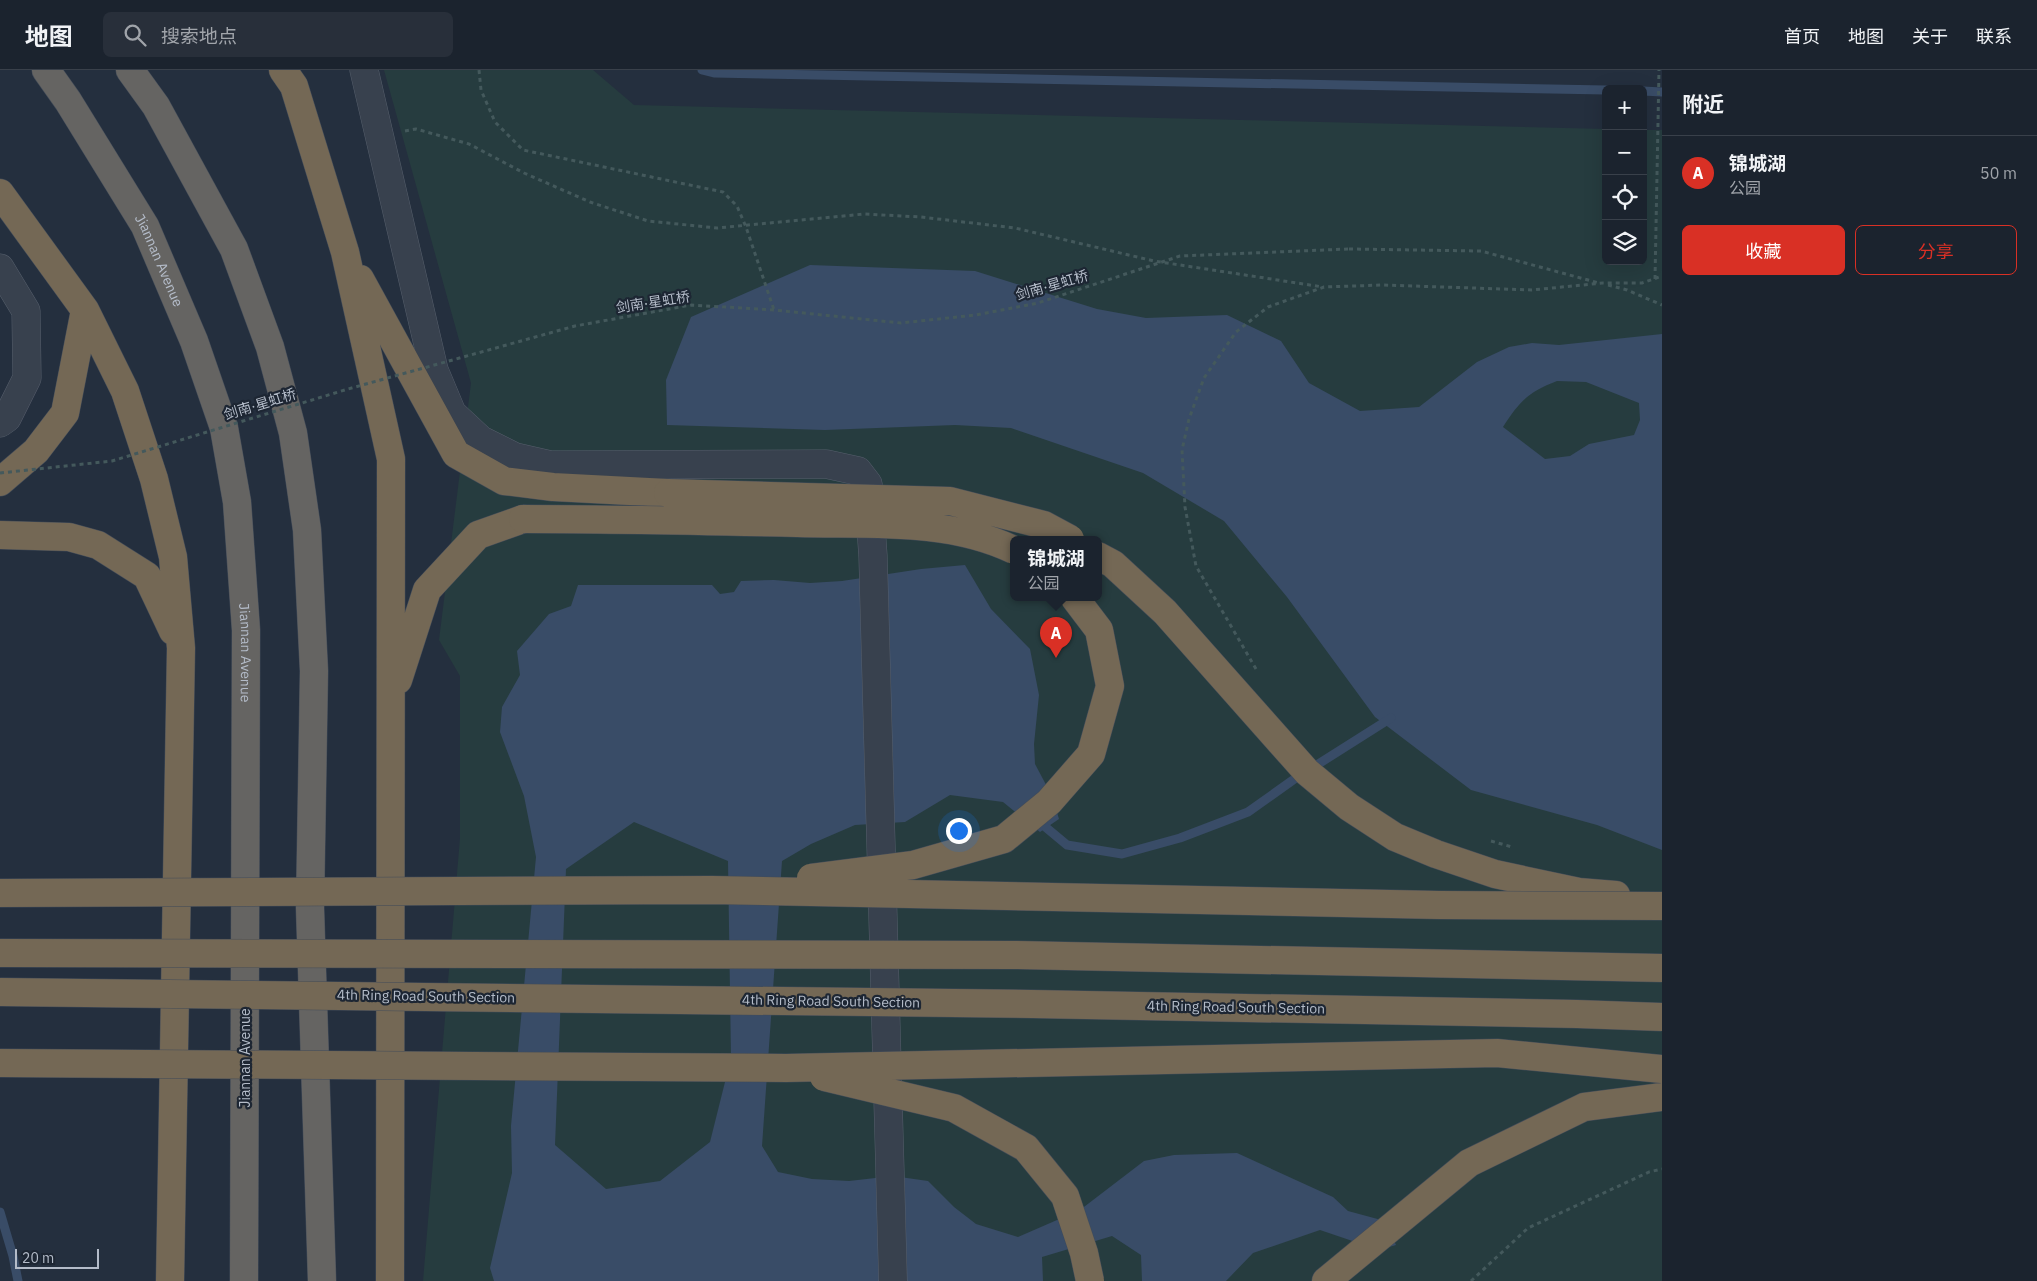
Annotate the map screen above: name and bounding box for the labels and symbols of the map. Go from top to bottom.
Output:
street label: Jiannan Avenue [131,211,187,310]
street label: 剑南·星虹桥 [1014,266,1090,304]
street label: 剑南·星虹桥 [615,287,691,317]
street label: 剑南·星虹桥 [222,384,298,424]
street label: Jiannan Avenue [235,602,255,703]
pin: A [1040,617,1072,658]
your location [946,818,972,844]
street label: 4th Ring Road South Section [337,985,515,1007]
street label: 4th Ring Road South Section [742,990,920,1012]
street label: 4th Ring Road South Section [1147,996,1325,1018]
street label: Jiannan Avenue [236,1008,254,1108]
scale bar [15,1246,99,1269]

